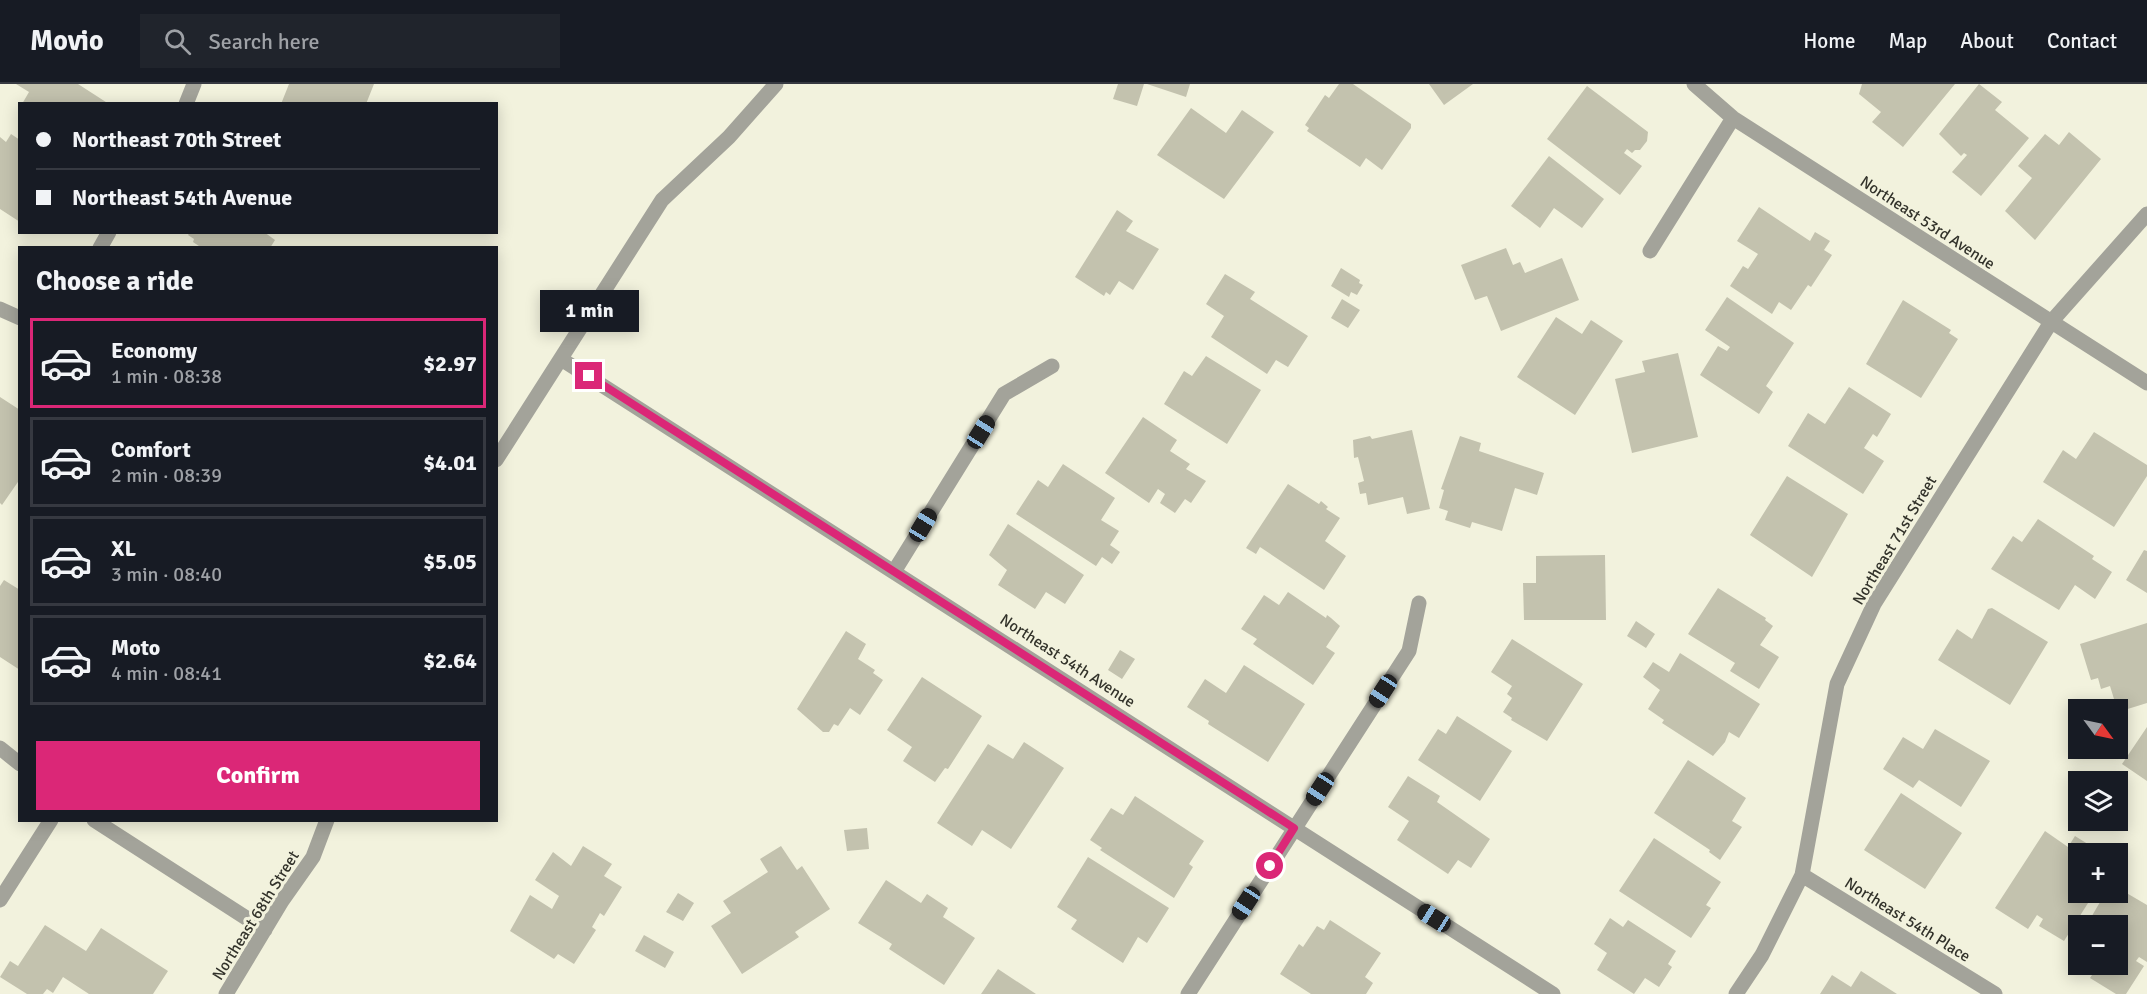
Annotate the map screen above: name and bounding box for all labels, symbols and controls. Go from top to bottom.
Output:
search box [140,14,560,68]
text: Movio [30,24,104,58]
icon: search [161,25,194,58]
text: Search here [209,28,320,55]
text: Home [1803,28,1856,54]
text: Map [1889,28,1927,54]
text: About [1960,28,2014,54]
text: Contact [2047,28,2117,54]
text: Northeast 70th Street [72,126,281,153]
street label: Northeast 53rd Avenue [1856,172,1999,274]
text: Northeast 54th Avenue [72,184,292,211]
text: Choose a ride [36,265,194,298]
callout: 1 min [540,289,638,331]
text: 1 min [565,298,614,323]
icon: car [39,336,93,390]
text: Economy [111,337,197,364]
text: $2.97 [423,350,477,377]
route end [575,362,602,389]
text: 1 min · 08:38 [111,364,222,389]
car [964,412,998,452]
icon: car [39,435,93,489]
text: Comfort [111,436,191,463]
text: $4.01 [423,449,477,476]
text: 2 min · 08:39 [111,463,222,488]
street label: Northeast 71st Street [1848,472,1941,609]
car [906,505,940,545]
icon: car [39,534,93,588]
text: XL [111,535,136,562]
text: $5.05 [423,548,477,575]
text: 3 min · 08:40 [111,562,222,587]
street label: Northeast 54th Avenue [996,610,1139,712]
icon: car [39,633,93,687]
text: Moto [111,634,160,661]
text: $2.64 [423,647,477,674]
text: 4 min · 08:41 [111,661,222,686]
car [1366,671,1400,711]
north arrow [2068,699,2128,759]
map controls [2068,699,2128,975]
button: Confirm [36,741,480,810]
car [1303,769,1337,809]
button: layers [2068,771,2128,831]
button: + [2068,843,2128,903]
street label: Northeast 68th Street [208,847,304,984]
route start [1256,852,1283,879]
street label: Northeast 54th Place [1841,873,1974,967]
car [1229,883,1263,923]
car [1414,901,1454,935]
button: − [2068,915,2128,975]

